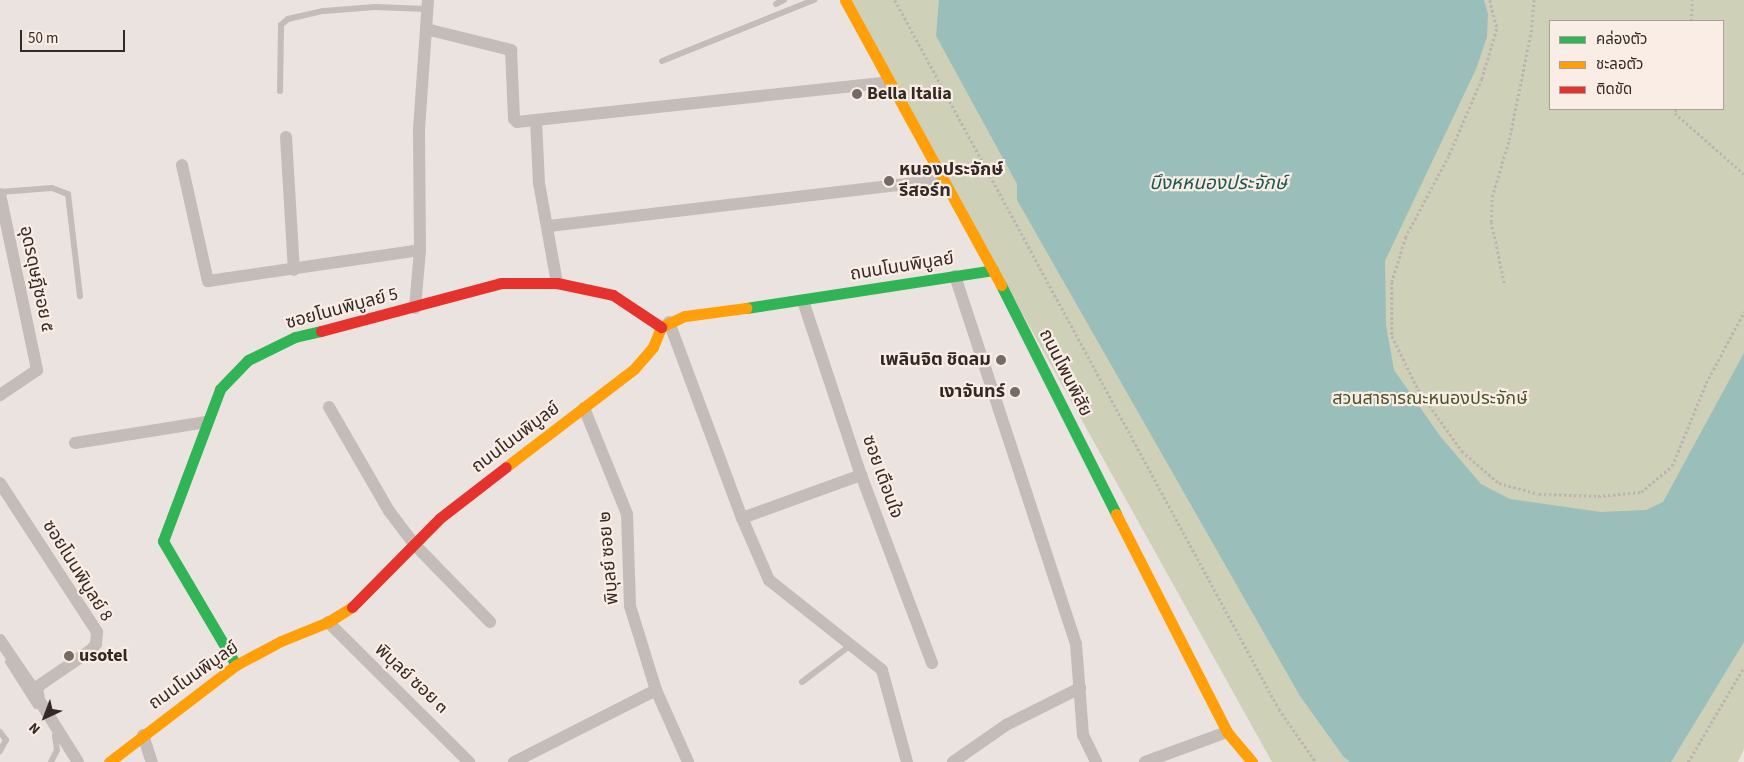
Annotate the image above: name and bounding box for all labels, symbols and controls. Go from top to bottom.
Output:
scale bar [22,20,128,52]
legend [1549,20,1724,110]
text: 50 m [28,28,58,49]
text: คล่องตัว [1596,29,1647,50]
text: ชะลอตัว [1596,54,1643,75]
text: ติดขัด [1596,79,1632,100]
place label: Bella Italia [867,83,952,105]
marker: Bella Italia [851,88,863,100]
place label: หนองประจักษ์ รีสอร์ท [899,160,1003,202]
water label: บึงหหนองประจักษ์ [1149,173,1287,195]
marker: หนองประจักษ์ รีสอร์ท [883,175,895,187]
street label: อุดรดุษฎีซอย ๕ [14,224,58,334]
street label: ถนนโนนพิบูลย์ [849,248,955,286]
street label: ซอยโนนพิบูลย์ 5 [283,284,401,334]
street label: ถนนโพนพิสัย [1034,326,1096,420]
place label: เพลินจิต ชิดลม [880,349,991,371]
marker: เพลินจิต ชิดลม [995,354,1007,366]
place label: เงาจันทร์ [939,381,1005,403]
marker: เงาจันทร์ [1009,386,1021,398]
park label: สวนสาธารณะหนองประจักษ์ [1332,388,1528,410]
street label: ถนนโนนพิบูลย์ [468,398,564,478]
street label: ซอย เตือนใจ [857,433,907,521]
street label: พิบุลย์ ซอย ๒ [594,510,624,606]
street label: ซอยโนนพิบูลย์ 8 [37,516,117,626]
street label: ถนนโนนพิบูลย์ [145,637,243,715]
street label: พิบุลย์ ซอย ๓ [370,640,452,718]
place label: usotel [79,645,128,667]
marker: usotel [63,650,75,662]
north arrow [20,692,70,742]
text: N [25,717,45,738]

